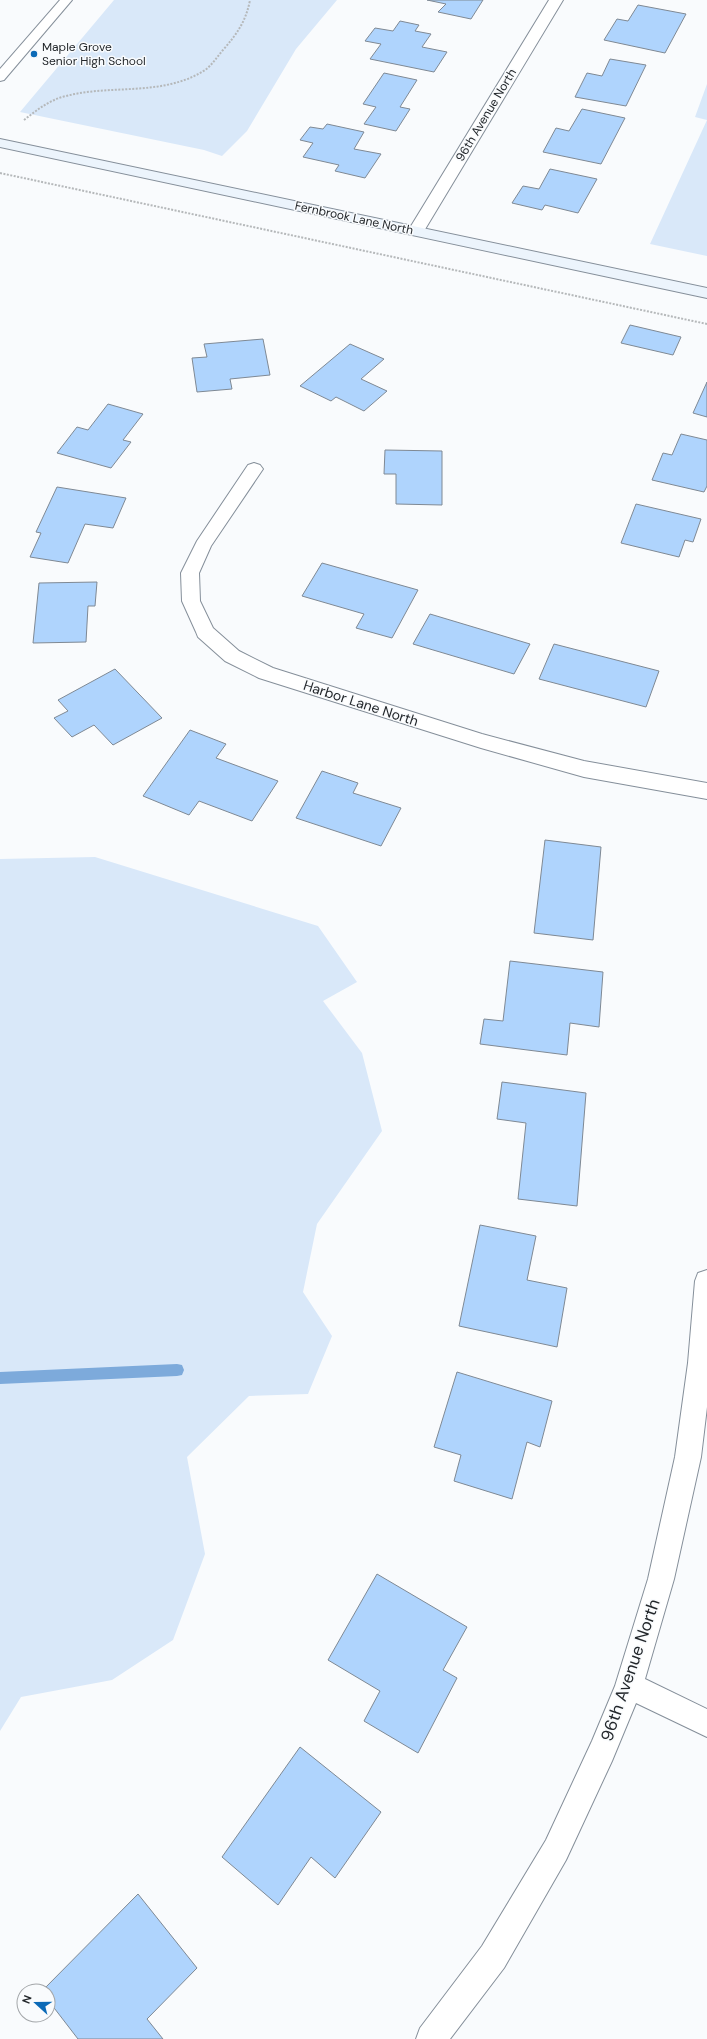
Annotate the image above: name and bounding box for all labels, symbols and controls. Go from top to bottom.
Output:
place label: Maple Grove Senior High School [42,39,146,69]
marker: Maple Grove Senior High School [29,49,39,59]
street label: 96th Avenue North [452,66,520,164]
street label: Fernbrook Lane North [293,198,415,238]
street label: Harbor Lane North [301,676,421,730]
street label: 96th Avenue North [595,1596,665,1744]
north arrow [16,1983,56,2023]
text: N [19,1993,35,2006]

